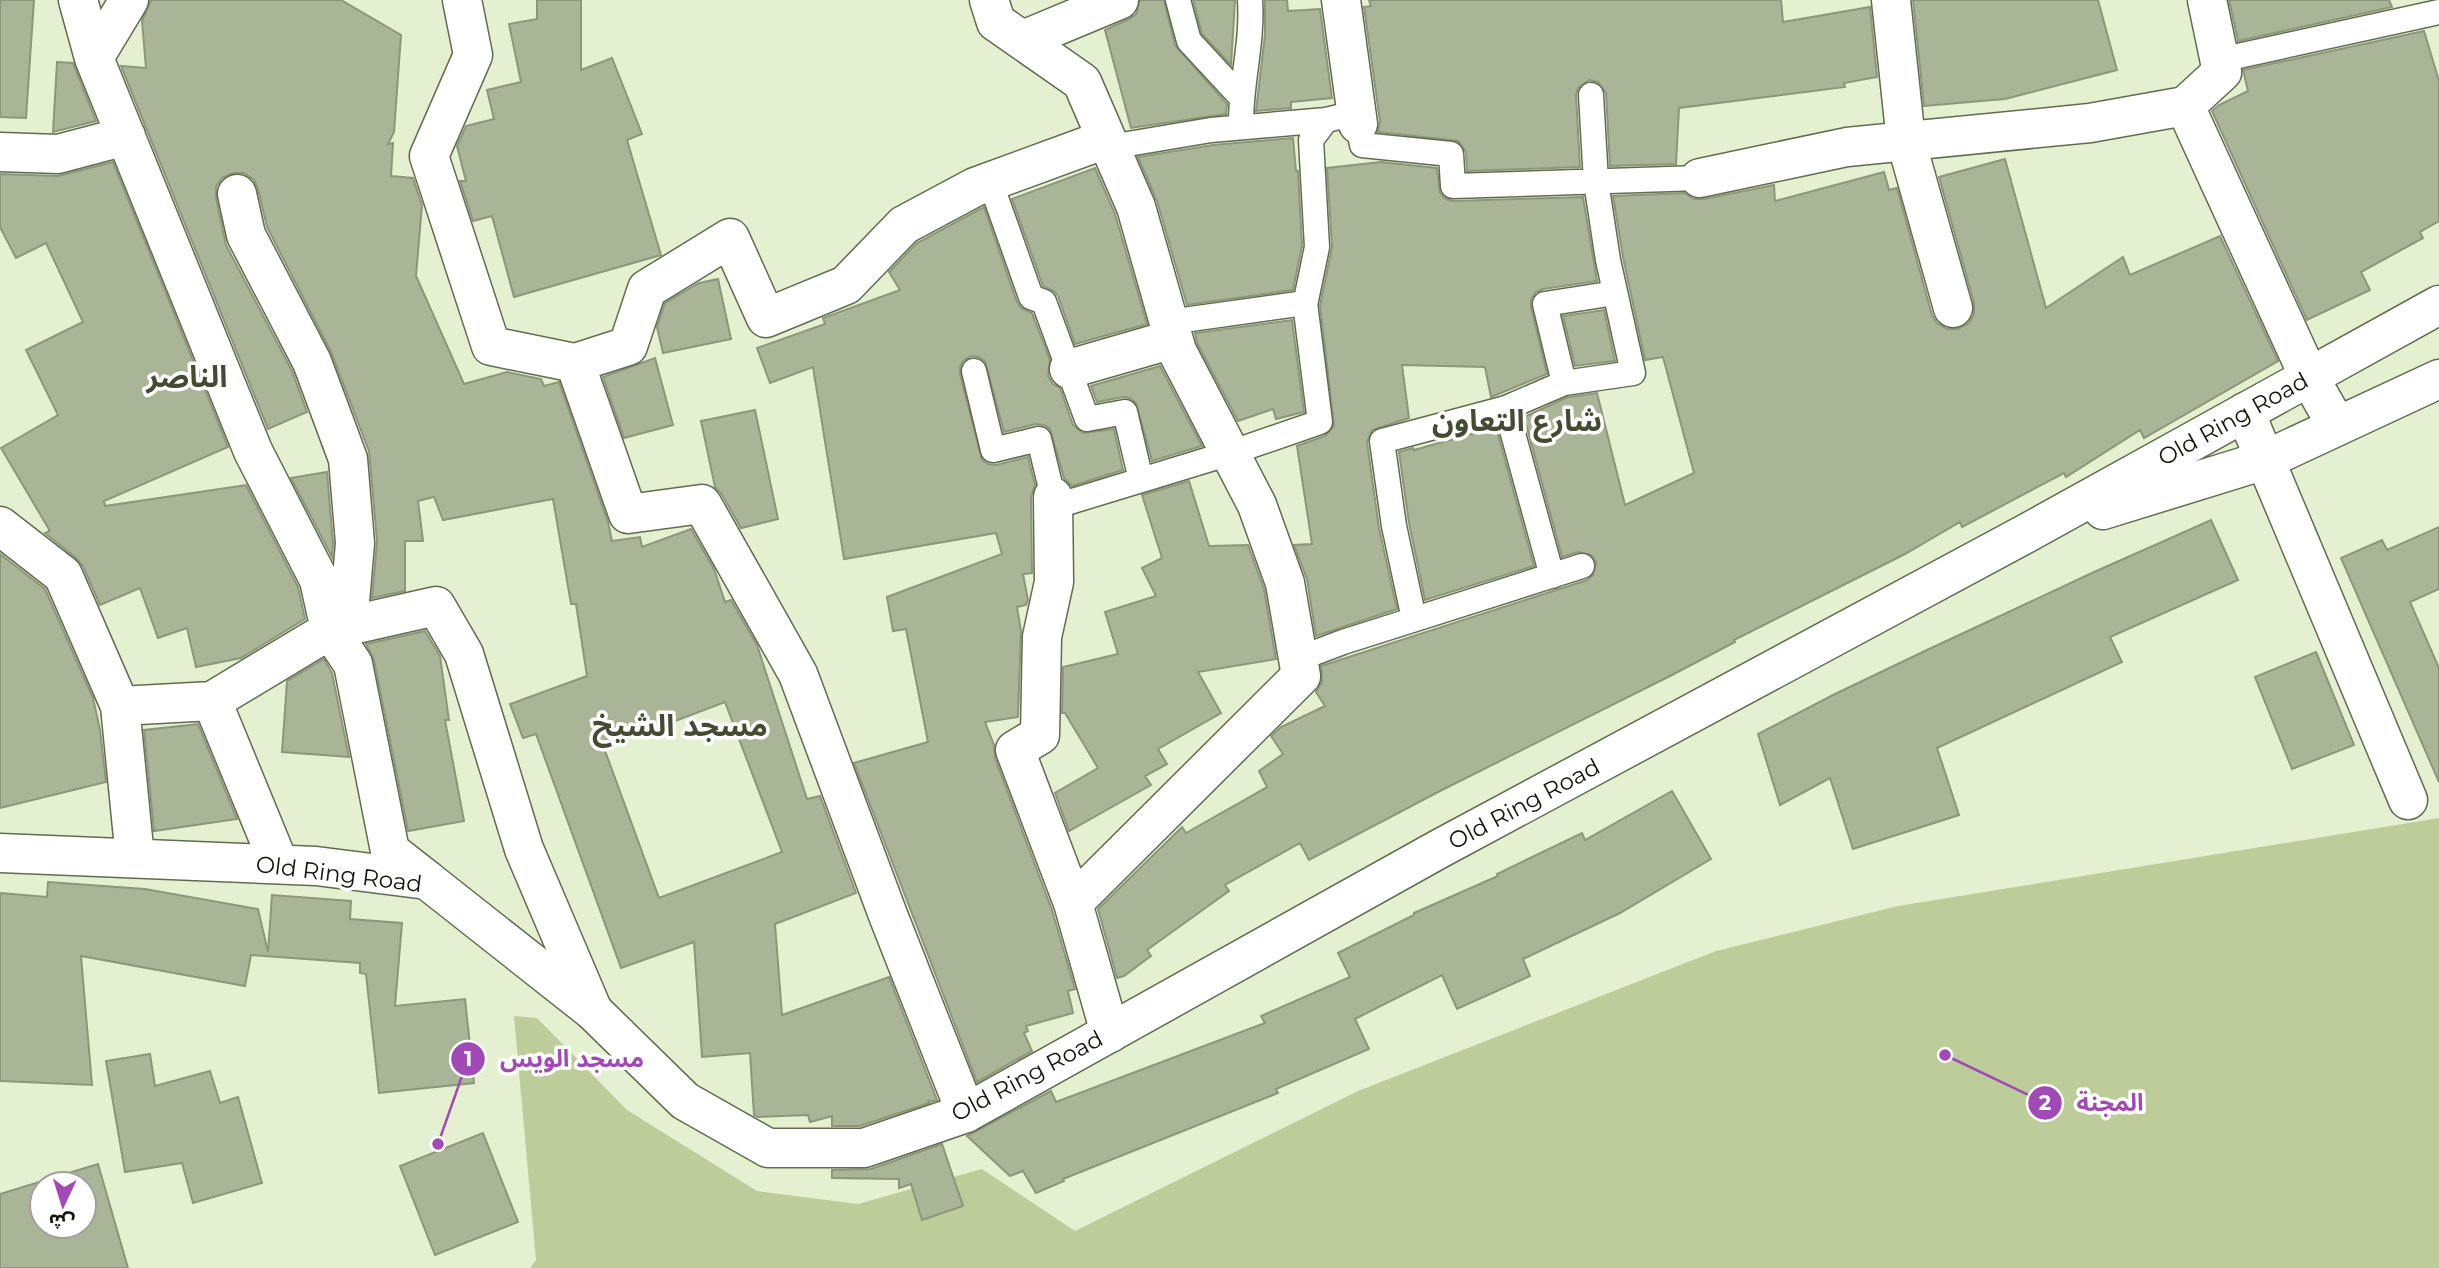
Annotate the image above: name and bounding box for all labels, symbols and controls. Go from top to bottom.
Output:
district label: الناصر [145,358,227,395]
street label: Old Ring Road [2153,366,2313,472]
district label: شارع التعاون [1432,402,1602,443]
district label: مسجد الشيخ [592,707,768,748]
street label: Old Ring Road [1444,752,1604,856]
street label: Old Ring Road [254,850,424,898]
street label: Old Ring Road [947,1024,1107,1128]
callout: مسجد الويس [451,1036,658,1081]
text: مسجد الويس [500,1044,644,1073]
text: 1 [464,1046,472,1071]
callout: المجنة [2027,1080,2157,1125]
text: المجنة [2077,1088,2143,1117]
text: 2 [2039,1090,2051,1115]
north arrow [28,1170,98,1240]
text: ش [48,1209,76,1234]

